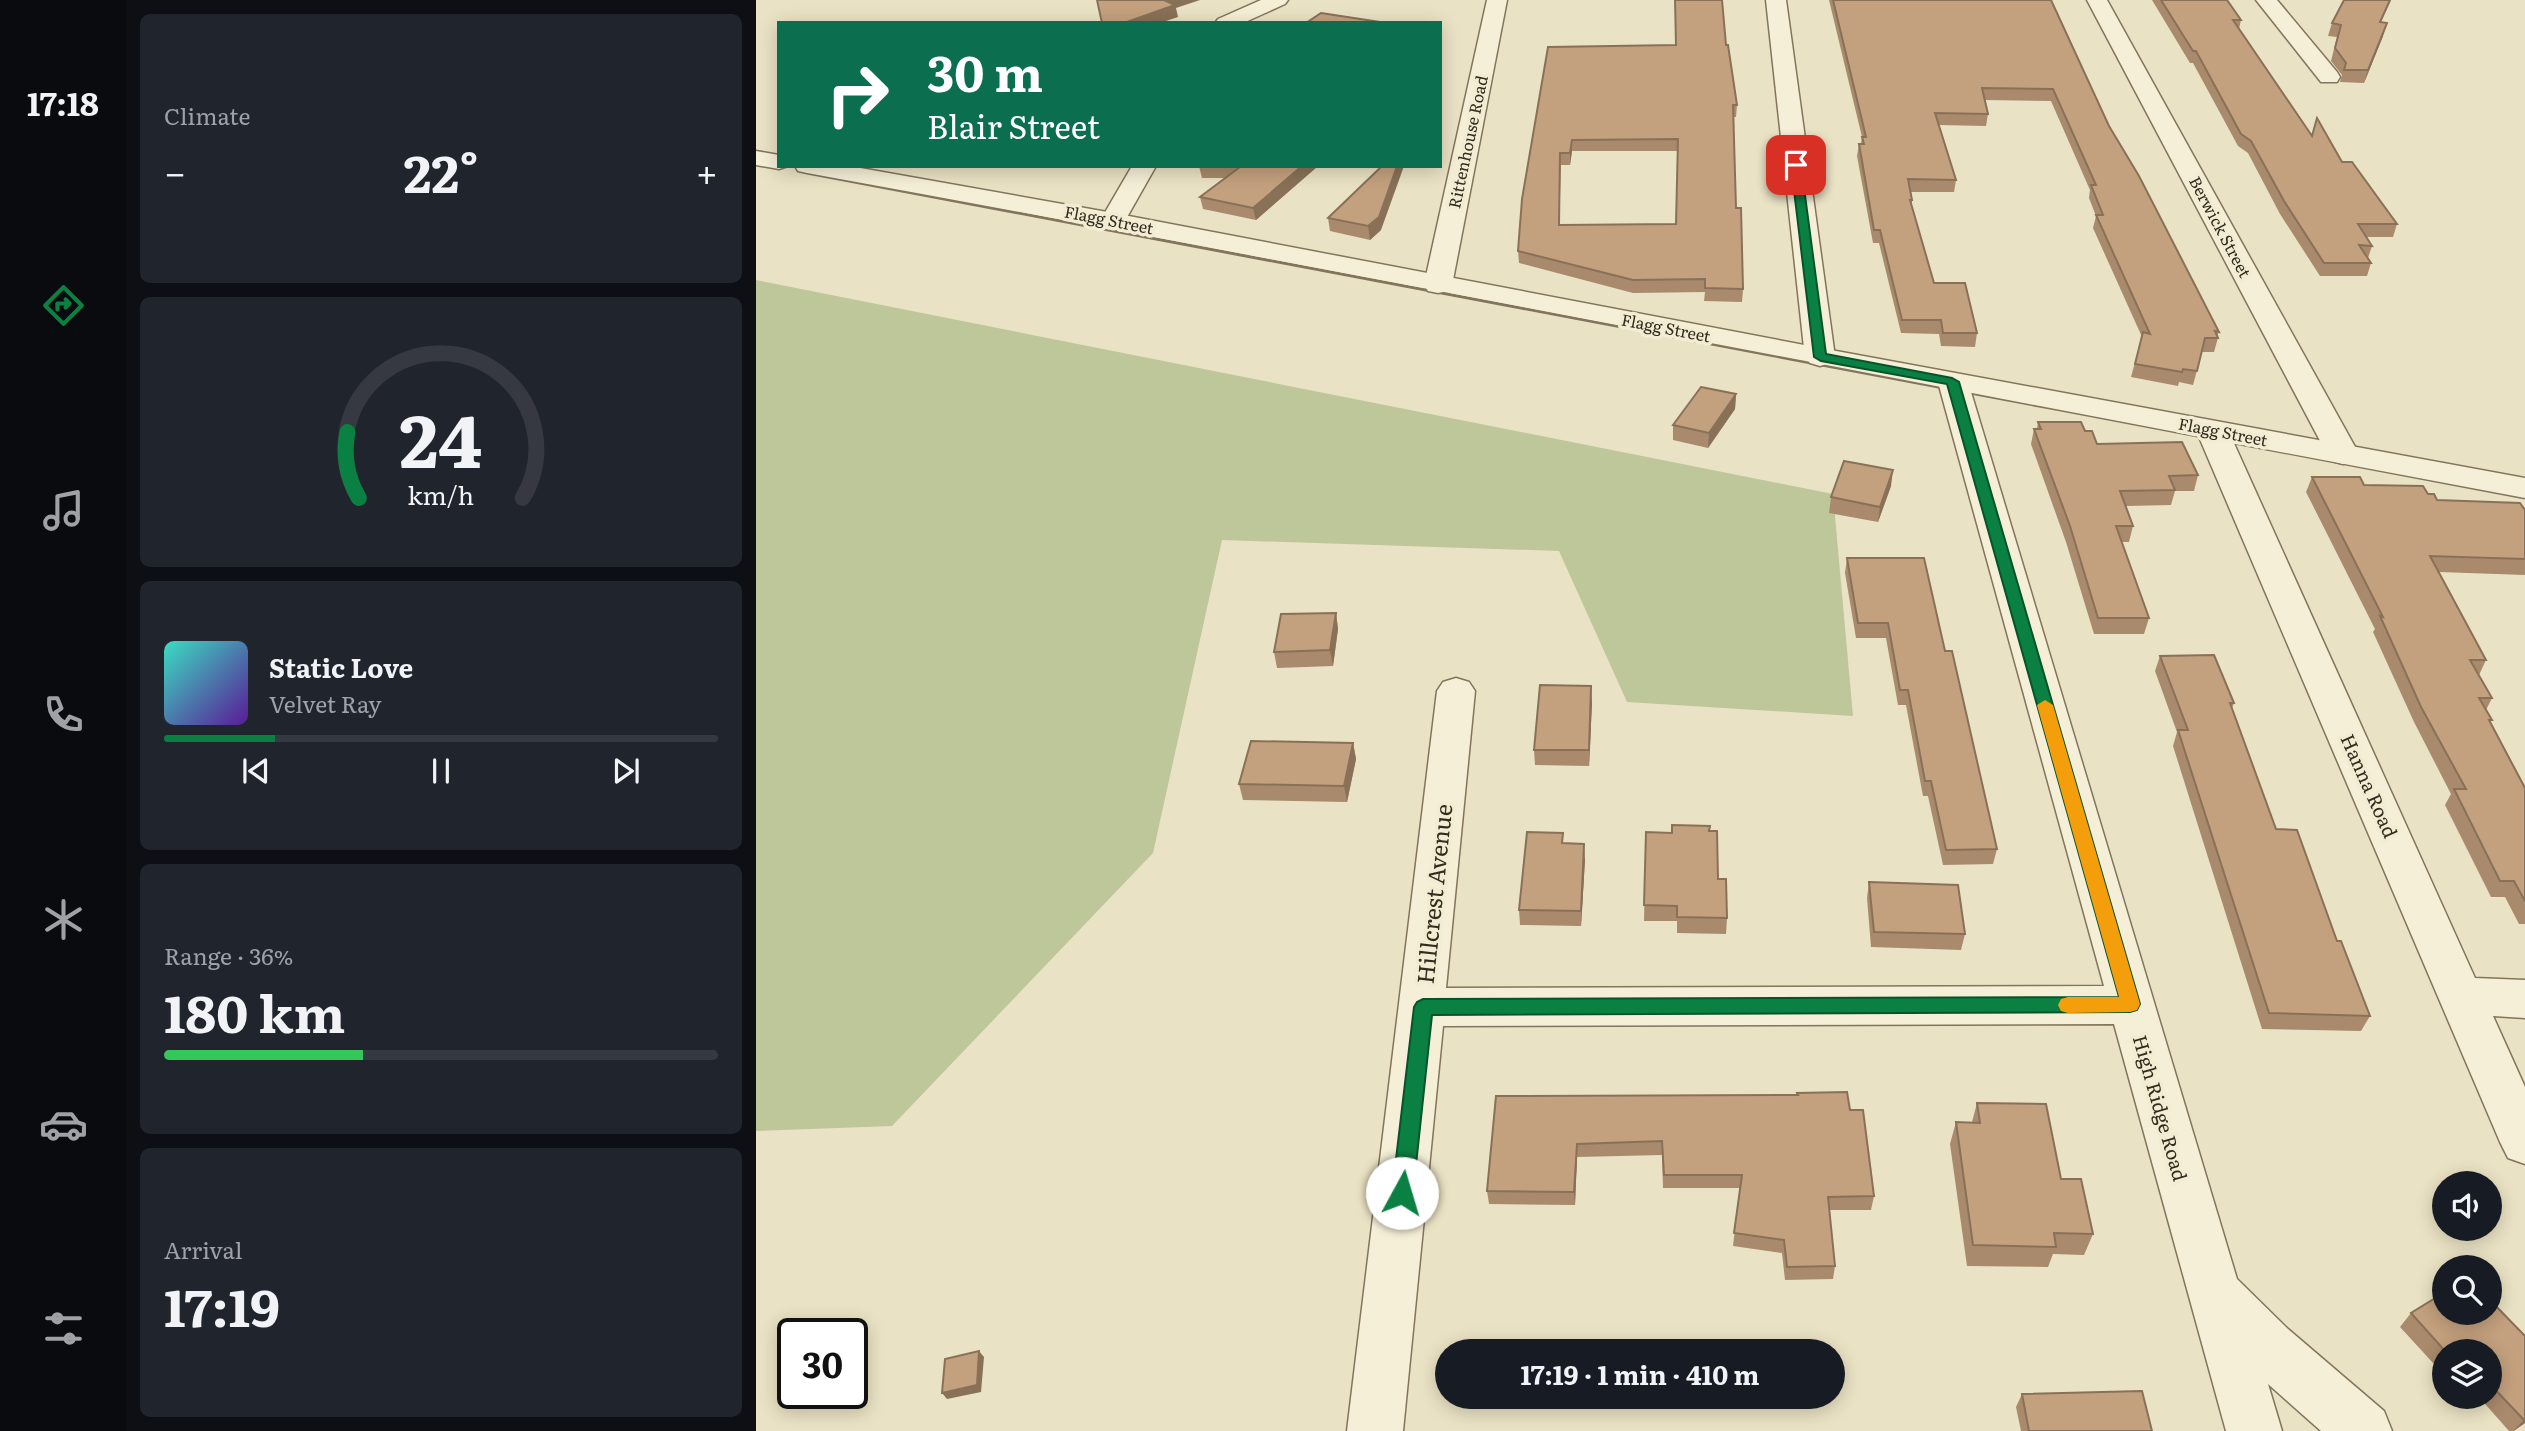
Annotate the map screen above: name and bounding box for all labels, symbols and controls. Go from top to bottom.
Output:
text: 30 m [927,34,1043,107]
icon: right [812,49,903,140]
street label: Rittenhouse Road [1441,73,1493,211]
text: 17:18 [27,78,99,126]
text: Climate [164,98,250,132]
text: Blair Street [927,101,1100,149]
text: 22° [403,132,479,209]
pin [1766,135,1826,195]
text: − [164,142,186,199]
text: + [696,142,718,199]
icon: arrive [1777,146,1815,184]
street label: Berwick Street [2184,171,2258,282]
street label: Flagg Street [1063,199,1156,240]
icon: directions [39,281,88,330]
street label: Flagg Street [1620,307,1713,348]
text: 24 [400,383,483,491]
street label: Flagg Street [2177,411,2270,452]
text: km/h [408,476,474,513]
icon: music [39,486,88,535]
text: Static Love [269,647,413,686]
text: Velvet Ray [269,686,381,720]
icon: phone [39,690,88,739]
street label: Hanna Road [2335,729,2405,842]
icon: previous [237,752,275,790]
icon: pause [422,752,460,790]
icon: next [607,752,645,790]
street label: Hillcrest Avenue [1407,802,1459,985]
icon: climate [39,895,88,944]
text: Range · 36% [164,938,293,972]
text: 180 km [164,972,345,1049]
street label: High Ridge Road [2127,1031,2195,1184]
icon: car [39,1100,88,1149]
position arrow [1365,1156,1439,1230]
map controls [2432,1171,2502,1409]
button: sound [2432,1171,2502,1241]
text: Arrival [164,1232,243,1266]
button: search [2432,1255,2502,1325]
text: 17:19 [164,1266,280,1343]
icon: filters [39,1304,88,1353]
speed limit sign: 30 [777,1318,868,1409]
button: layers [2432,1339,2502,1409]
text: 17:19 · 1 min · 410 m [1521,1354,1759,1393]

